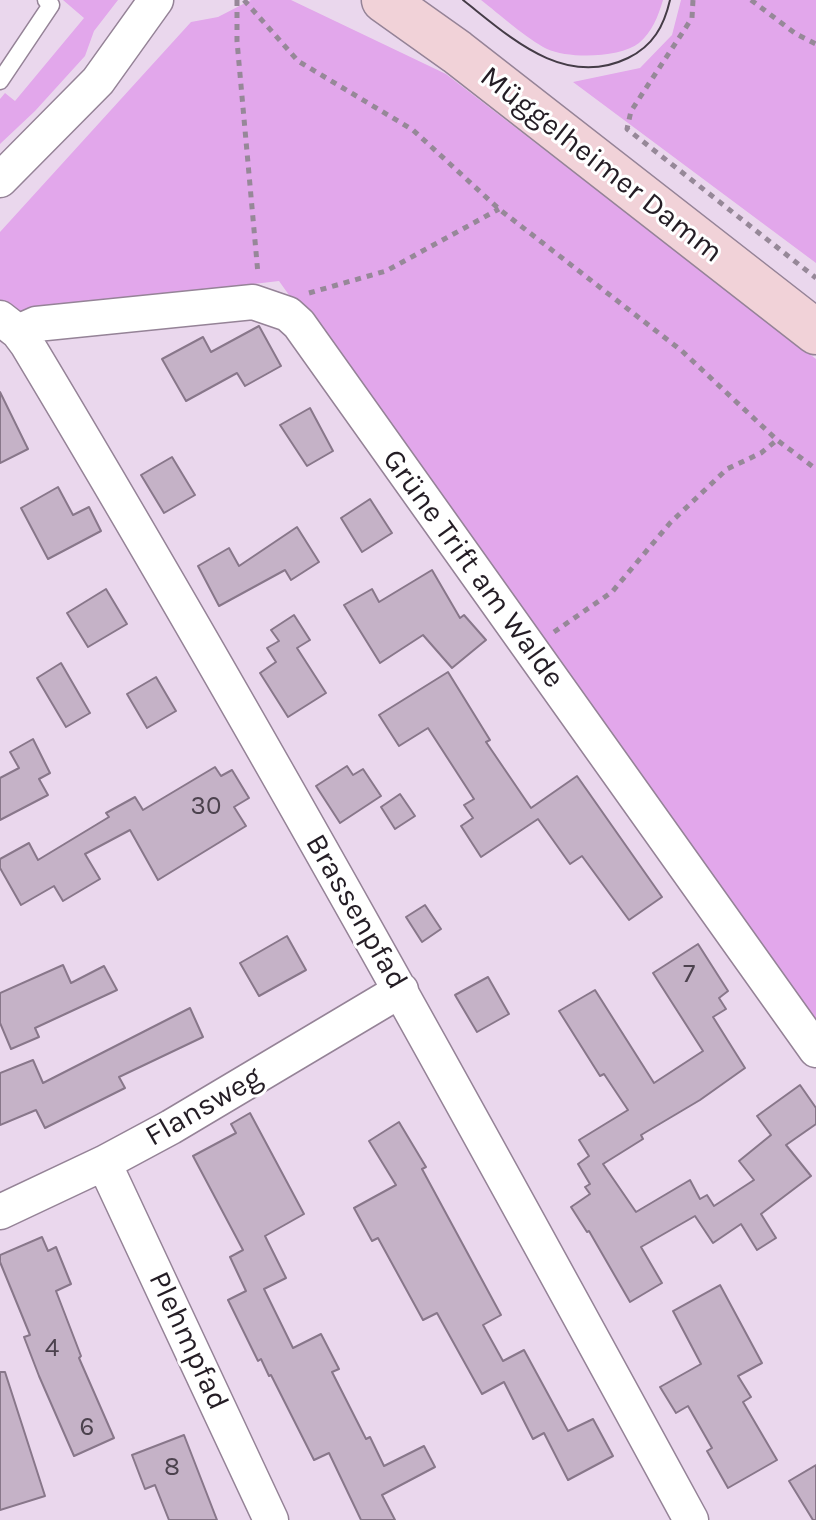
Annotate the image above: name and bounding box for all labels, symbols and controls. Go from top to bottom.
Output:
street label: Müggelheimer Damm [473,59,729,271]
street label: Grüne Trift am Walde [374,443,572,695]
house number: 30 [191,791,221,823]
street label: Brassenpfad [297,828,415,996]
house number: 7 [683,959,695,991]
street label: Flansweg [139,1059,269,1155]
street label: Plehmpfad [140,1266,236,1416]
house number: 4 [45,1333,59,1365]
house number: 6 [80,1412,94,1444]
house number: 8 [164,1452,180,1484]

